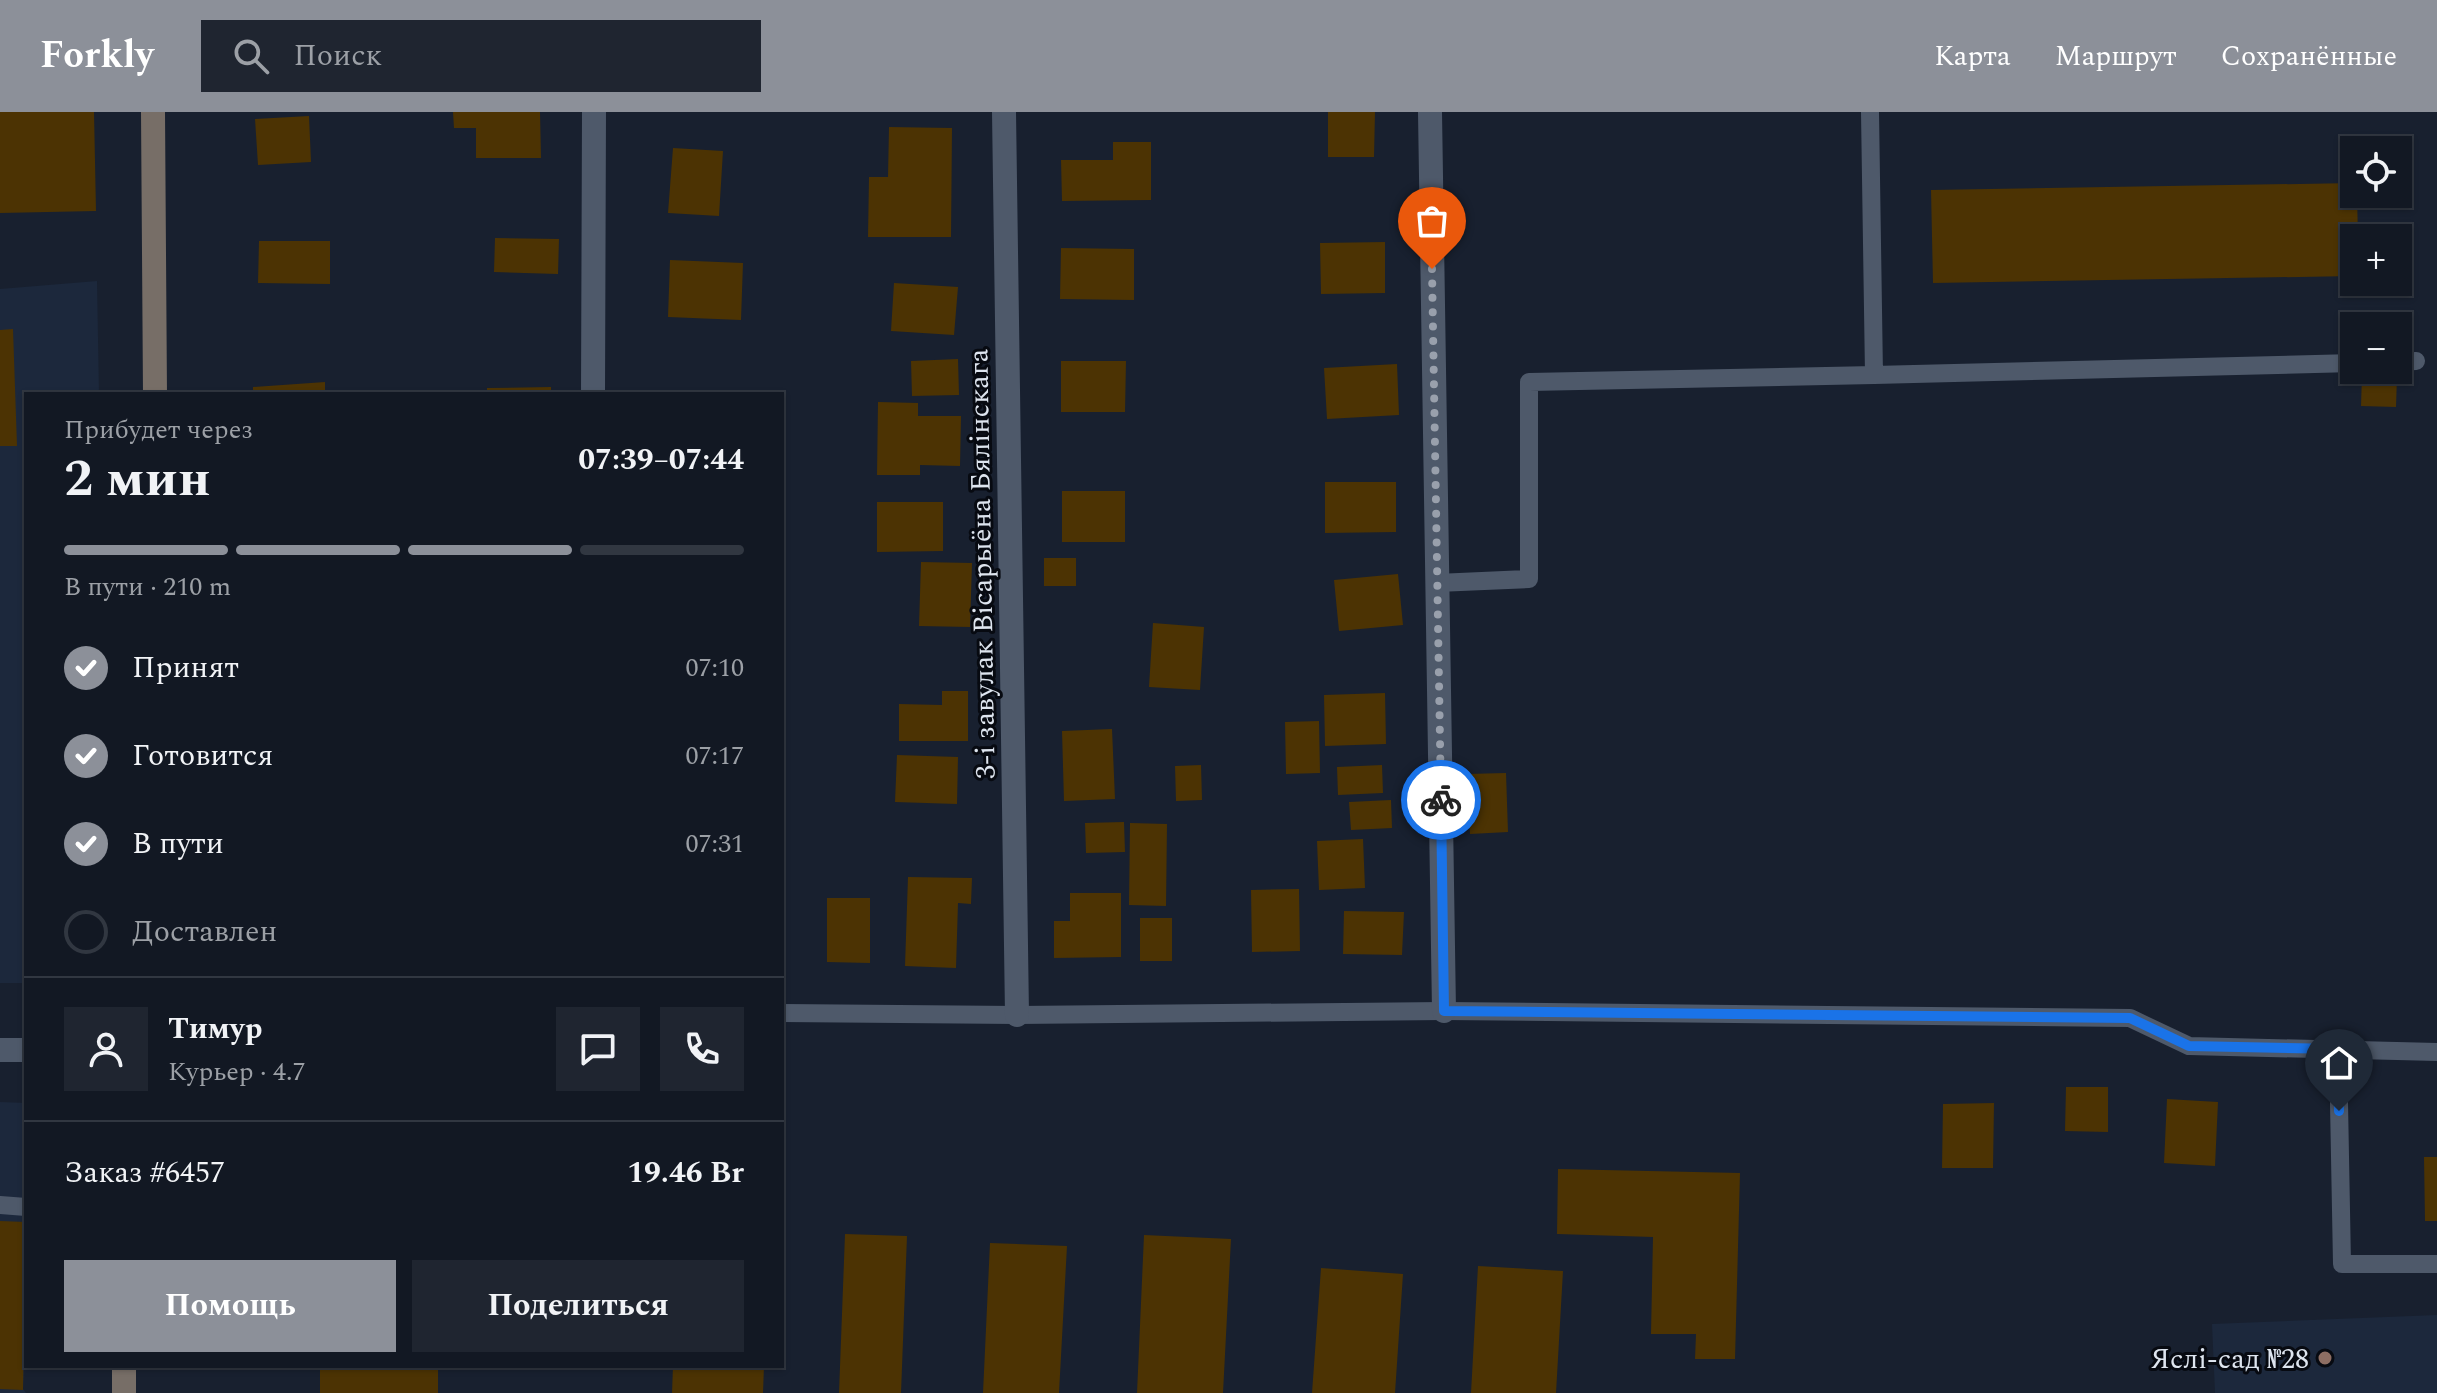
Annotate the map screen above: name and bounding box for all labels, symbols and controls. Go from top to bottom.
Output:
search box [201,20,761,92]
text: Forkly [40,27,153,85]
text: Поиск [293,33,382,79]
icon: search [229,34,273,78]
text: Карта [1934,35,2011,78]
text: Маршрут [2055,35,2177,78]
text: Сохранённые [2221,35,2397,78]
map controls [2340,136,2412,384]
button: locate [2340,136,2412,208]
pin [1398,187,1466,269]
icon: bag [1410,199,1454,243]
button: + [2340,224,2412,296]
button: − [2340,312,2412,384]
street label: 3-і завулак Вісарыёна Бялінскага [957,348,1008,780]
text: Прибудет через [64,410,253,450]
text: 07:39–07:44 [578,437,744,483]
text: 2 мин [64,440,211,519]
text: В пути · 210 m [64,567,231,607]
text: Принят [132,645,239,691]
icon: check [64,646,108,690]
text: 07:10 [685,648,744,688]
text: Готовится [132,733,273,779]
icon: check [64,734,108,778]
text: 07:17 [685,736,744,776]
courier [1401,760,1481,840]
icon: bike [1419,778,1463,822]
text: В пути [132,821,224,867]
icon: check [64,822,108,866]
text: 07:31 [685,824,744,864]
text: Доставлен [132,909,277,955]
text: Тимур [168,1006,262,1052]
button: person [64,1007,148,1091]
button: chat [556,1007,640,1091]
button: phone [660,1007,744,1091]
pin [2305,1029,2373,1111]
icon: home [2317,1041,2361,1085]
text: Курьер · 4.7 [168,1052,305,1092]
text: Заказ #6457 [64,1150,225,1196]
text: 19.46 Br [627,1150,744,1196]
button: Помощь [64,1260,396,1352]
button: Поделиться [412,1260,744,1352]
place label: Яслі-сад №28 [2150,1338,2309,1381]
marker: Яслі-сад №28 [2316,1349,2334,1367]

